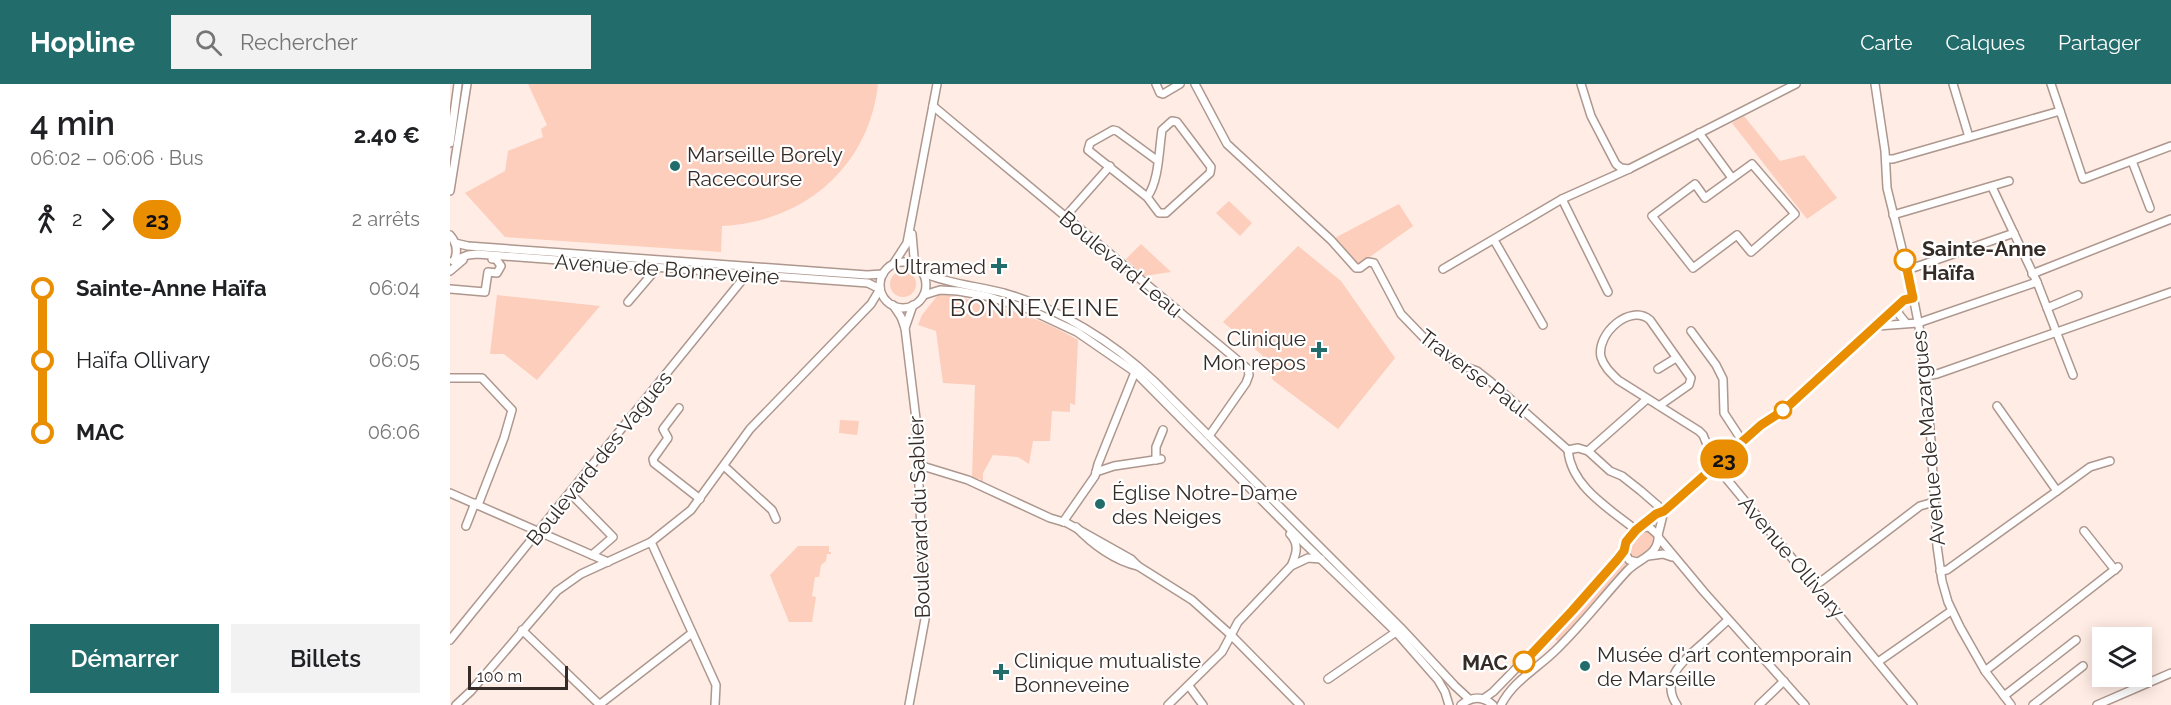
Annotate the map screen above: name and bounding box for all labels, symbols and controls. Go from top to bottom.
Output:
search box [171,15,591,69]
text: Hopline [30,26,135,59]
icon: search [192,26,225,59]
text: Rechercher [240,29,358,55]
text: Carte [1860,30,1913,55]
text: Calques [1946,30,2025,55]
text: Partager [2058,30,2141,55]
text: 4 min [30,104,115,143]
text: 2.40 € [354,122,420,148]
place label: Marseille Borely Racecourse [687,142,843,191]
text: 06:02 – 06:06 · Bus [30,146,204,170]
marker: Marseille Borely Racecourse [668,159,682,173]
icon: walk [30,203,63,236]
icon: forward [91,203,124,236]
street label: Boulevard Leau [1054,205,1188,323]
text: 2 [72,207,82,231]
text: 23 [145,207,169,232]
text: 2 arrêts [352,207,420,231]
place label: Sainte-Anne Haïfa [1922,236,2047,285]
street label: Avenue de Bonneveine [554,249,780,289]
marker: Sainte-Anne Haïfa [1894,249,1916,271]
place label: Ultramed [894,254,986,279]
marker: Ultramed [990,257,1008,275]
text: Sainte-Anne Haïfa [76,275,267,301]
text: 06:04 [369,276,420,300]
district label: BONNEVEINE [950,293,1120,322]
street label: Traverse Paul [1414,324,1534,422]
place label: Clinique Mon repos [1203,326,1306,375]
street label: Avenue de Mazargues [1906,329,1950,547]
marker: Clinique Mon repos [1310,341,1328,359]
text: Haïfa Ollivary [76,347,210,373]
text: 06:05 [369,348,420,372]
street label: Boulevard des Vagues [521,366,677,550]
unlabelled marker [1774,401,1792,419]
street label: Boulevard du Sablier [903,415,935,619]
text: MAC [76,419,124,445]
text: 06:06 [368,420,420,444]
line badge: 23 [1697,440,1751,478]
text: 23 [1712,447,1736,472]
place label: Église Notre-Dame des Neiges [1112,480,1297,529]
street label: Avenue Ollivary [1734,491,1850,623]
marker: Église Notre-Dame des Neiges [1093,497,1107,511]
button: Démarrer [30,624,219,693]
button: Billets [231,624,420,693]
map controls [2092,627,2152,687]
button: layers [2092,627,2152,687]
place label: Musée d'art contemporain de Marseille [1597,642,1852,691]
place label: Clinique mutualiste Bonneveine [1014,648,1201,697]
place label: MAC [1462,650,1508,675]
marker: MAC [1513,651,1535,673]
marker: Musée d'art contemporain de Marseille [1578,659,1592,673]
scale bar [468,663,568,690]
marker: Clinique mutualiste Bonneveine [992,663,1010,681]
text: 100 m [477,667,522,686]

